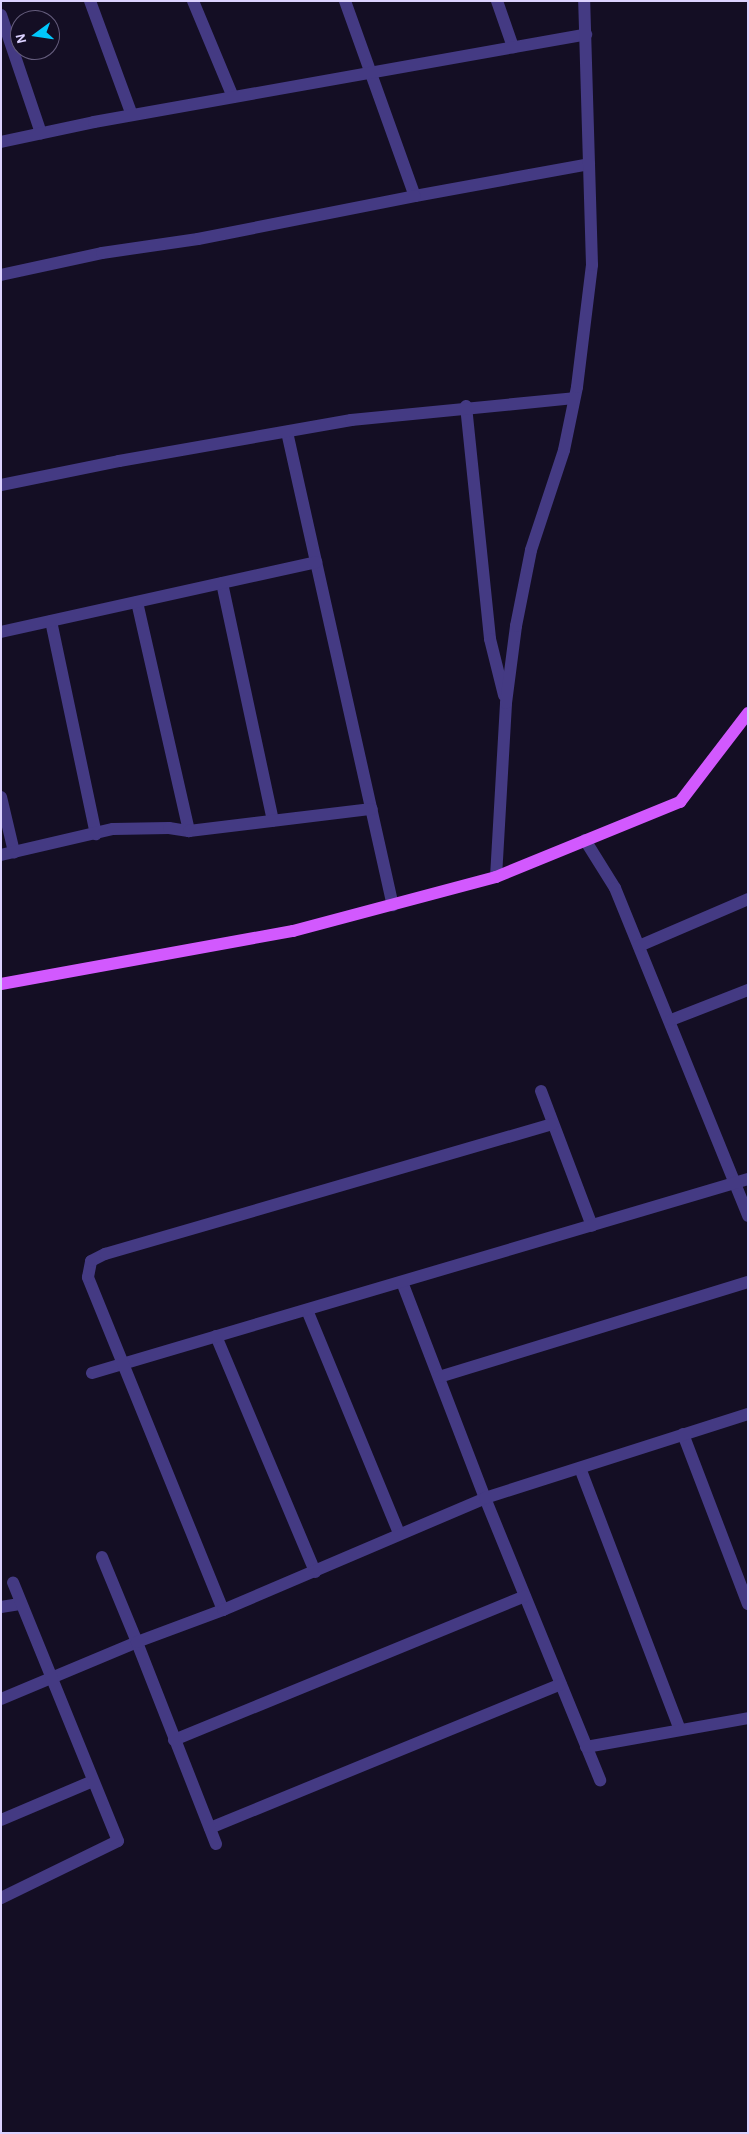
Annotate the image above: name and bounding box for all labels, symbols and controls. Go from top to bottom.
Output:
north arrow [10,10,60,60]
text: N [13,32,29,45]

